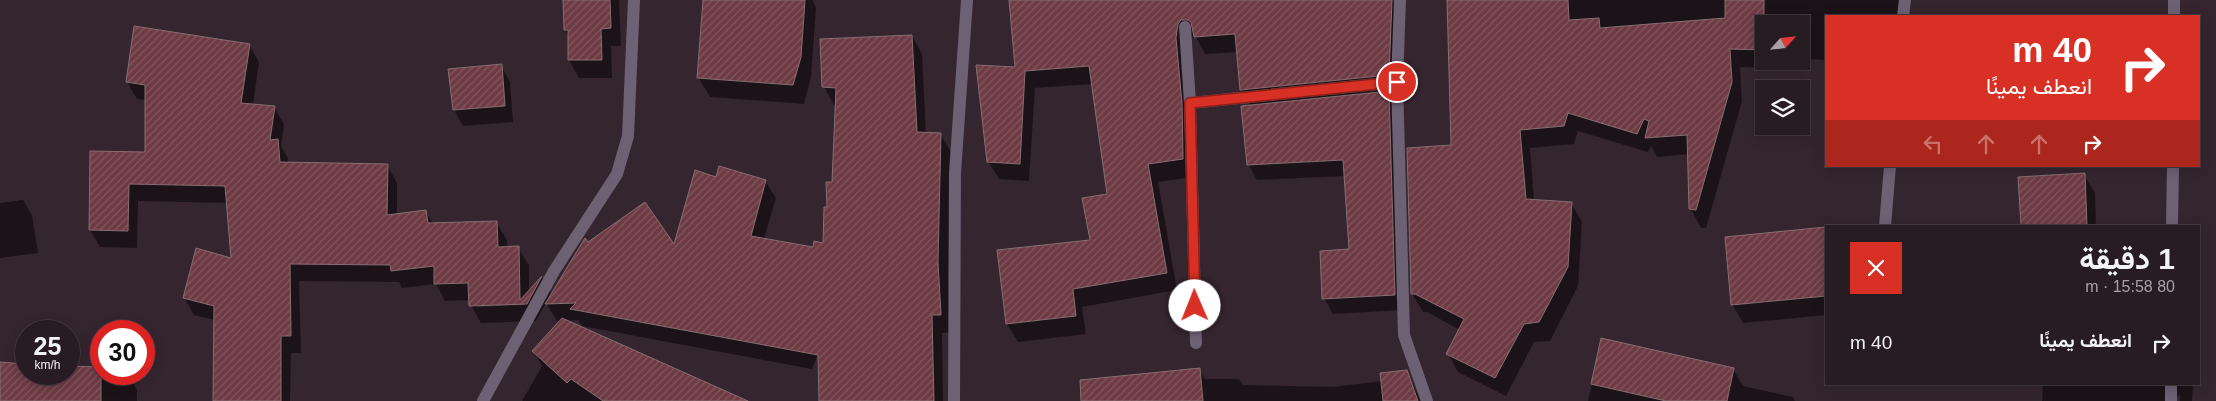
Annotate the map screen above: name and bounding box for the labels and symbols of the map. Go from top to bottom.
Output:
north arrow [1755,15,1810,70]
pin [1376,61,1418,103]
position arrow [1168,279,1220,331]
speed limit sign: 30 [90,320,155,385]

